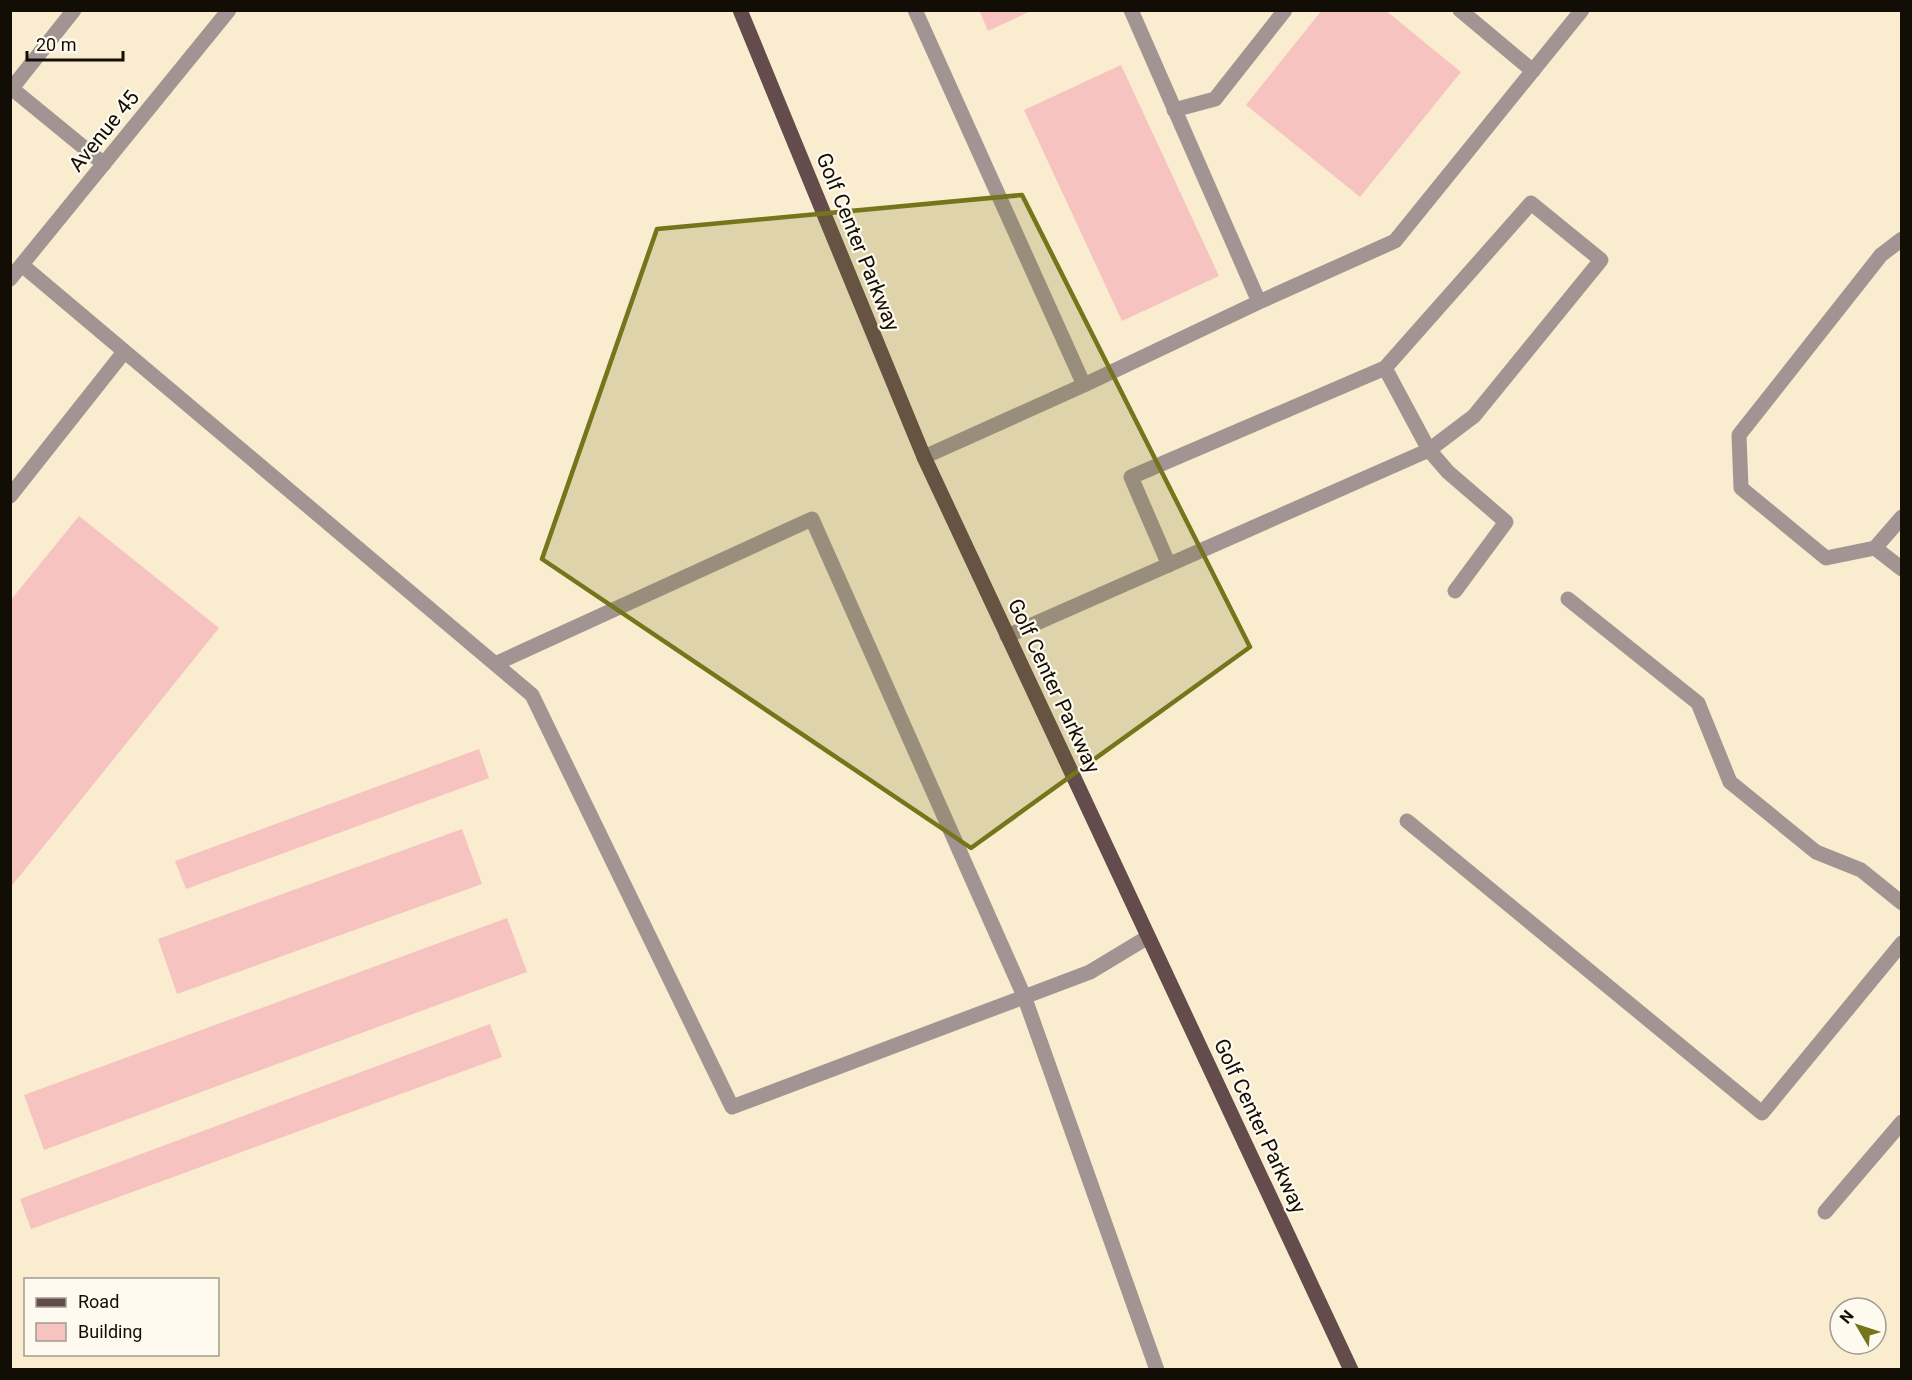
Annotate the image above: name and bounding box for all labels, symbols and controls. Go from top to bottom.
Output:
scale bar [27,24,123,62]
text: 20 m [36,34,76,55]
street label: Avenue 45 [64,86,144,176]
street label: Golf Center Parkway [811,149,905,335]
street label: Golf Center Parkway [1003,595,1105,777]
street label: Golf Center Parkway [1209,1035,1311,1217]
legend [24,1278,219,1356]
text: Road [78,1291,119,1312]
north arrow [1828,1296,1888,1356]
text: N [1836,1307,1858,1327]
text: Building [78,1321,142,1342]

